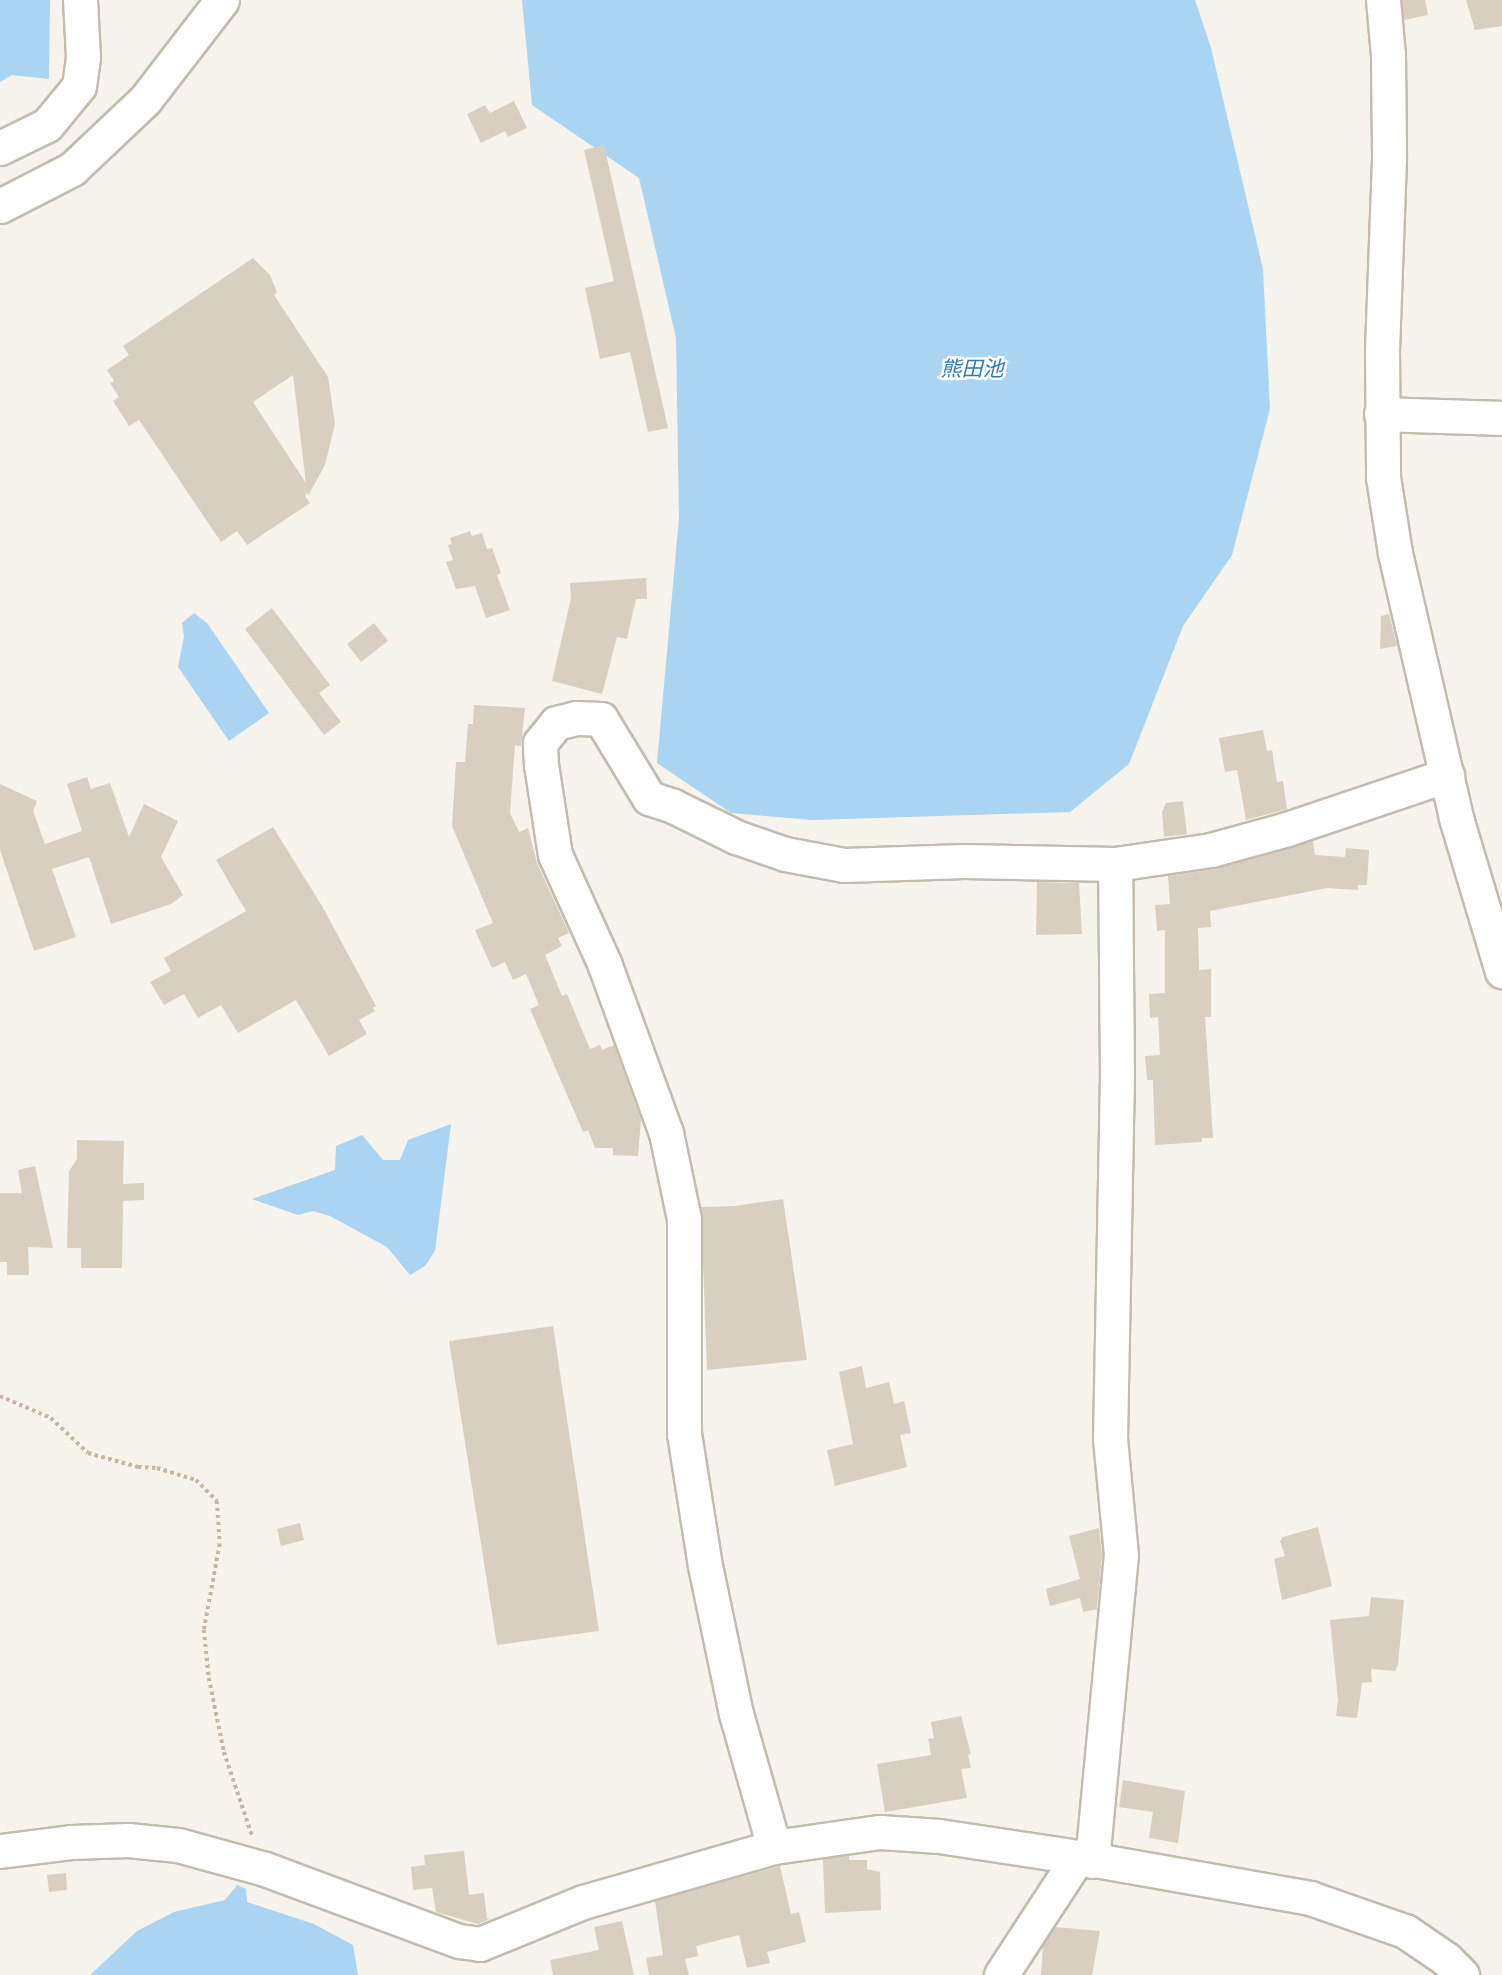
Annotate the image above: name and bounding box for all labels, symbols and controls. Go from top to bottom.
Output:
water label: 熊田池 [941,356,1003,382]

